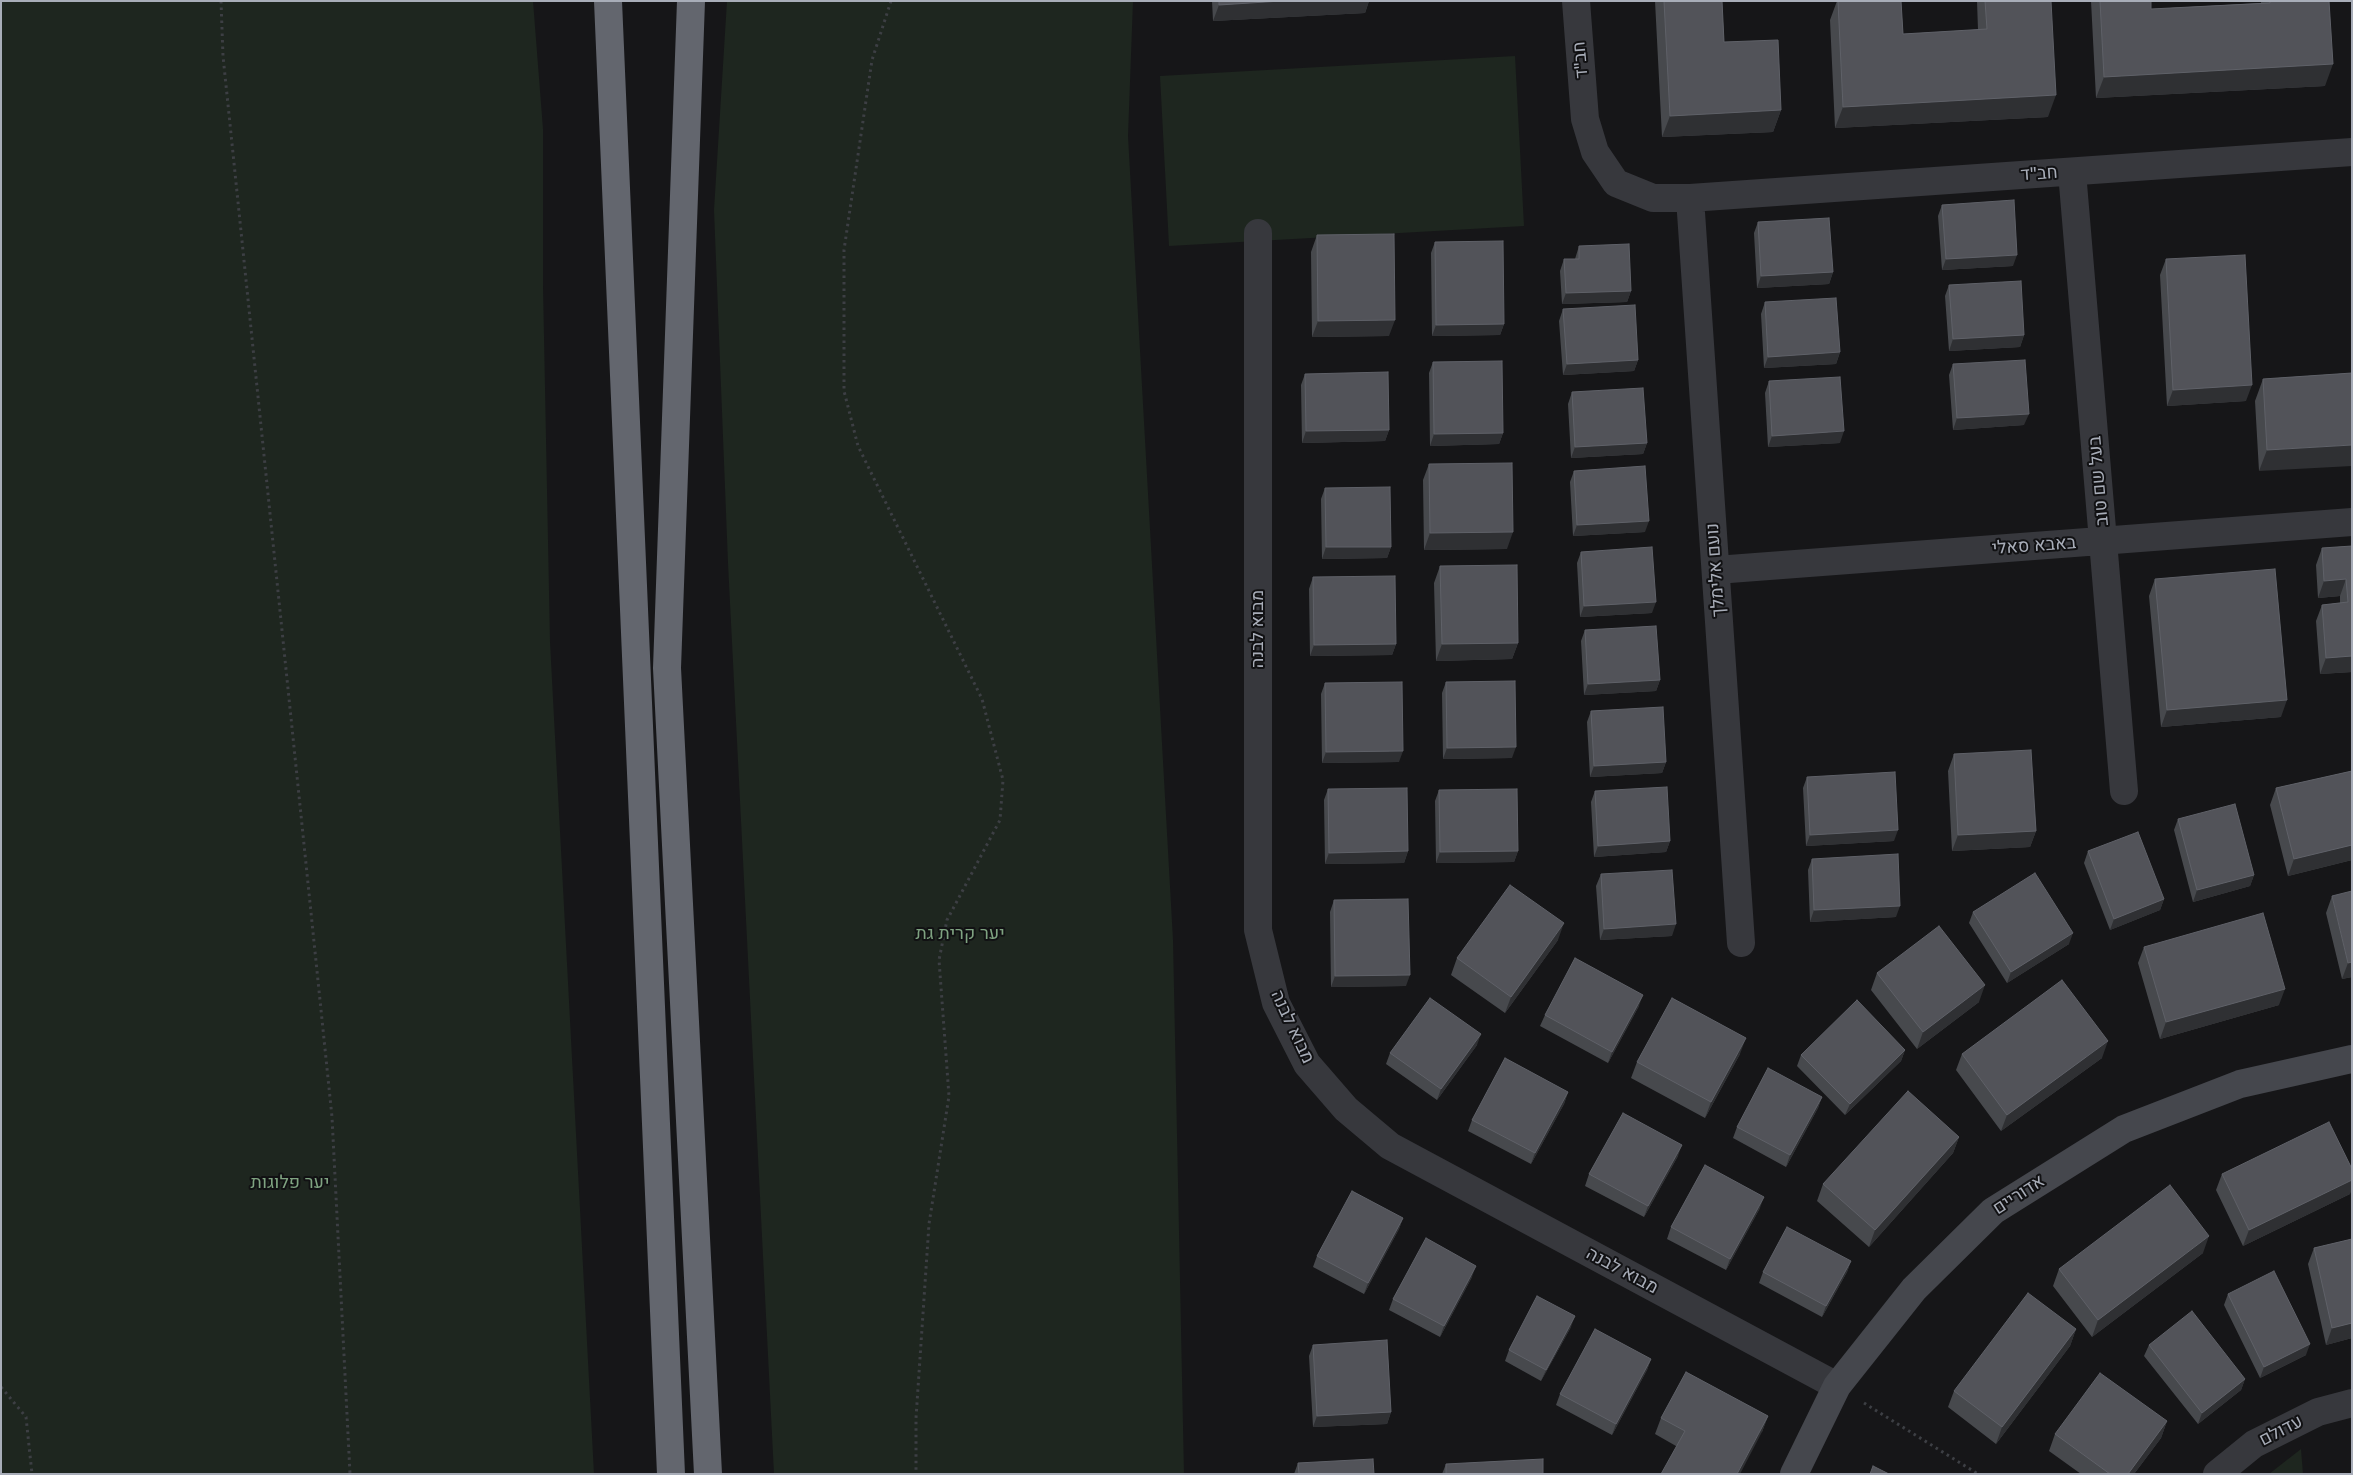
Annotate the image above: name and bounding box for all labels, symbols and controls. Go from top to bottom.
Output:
street label: חב"ד [1569,41,1593,79]
street label: חב"ד [2020,162,2058,186]
street label: בעל שם טוב [2084,435,2114,527]
street label: נועם אלימלך [1702,522,1730,618]
street label: באבא סאלי [1991,532,2077,560]
street label: מבוא לבנה [1247,590,1269,668]
park label: יער קרית גת [915,923,1005,945]
street label: מבוא לבנה [1266,987,1318,1067]
street label: אדוריים [1989,1170,2049,1220]
park label: יער פלוגות [251,1172,329,1194]
street label: מבוא לבנה [1582,1243,1662,1299]
street label: עדולם [2256,1411,2306,1451]

